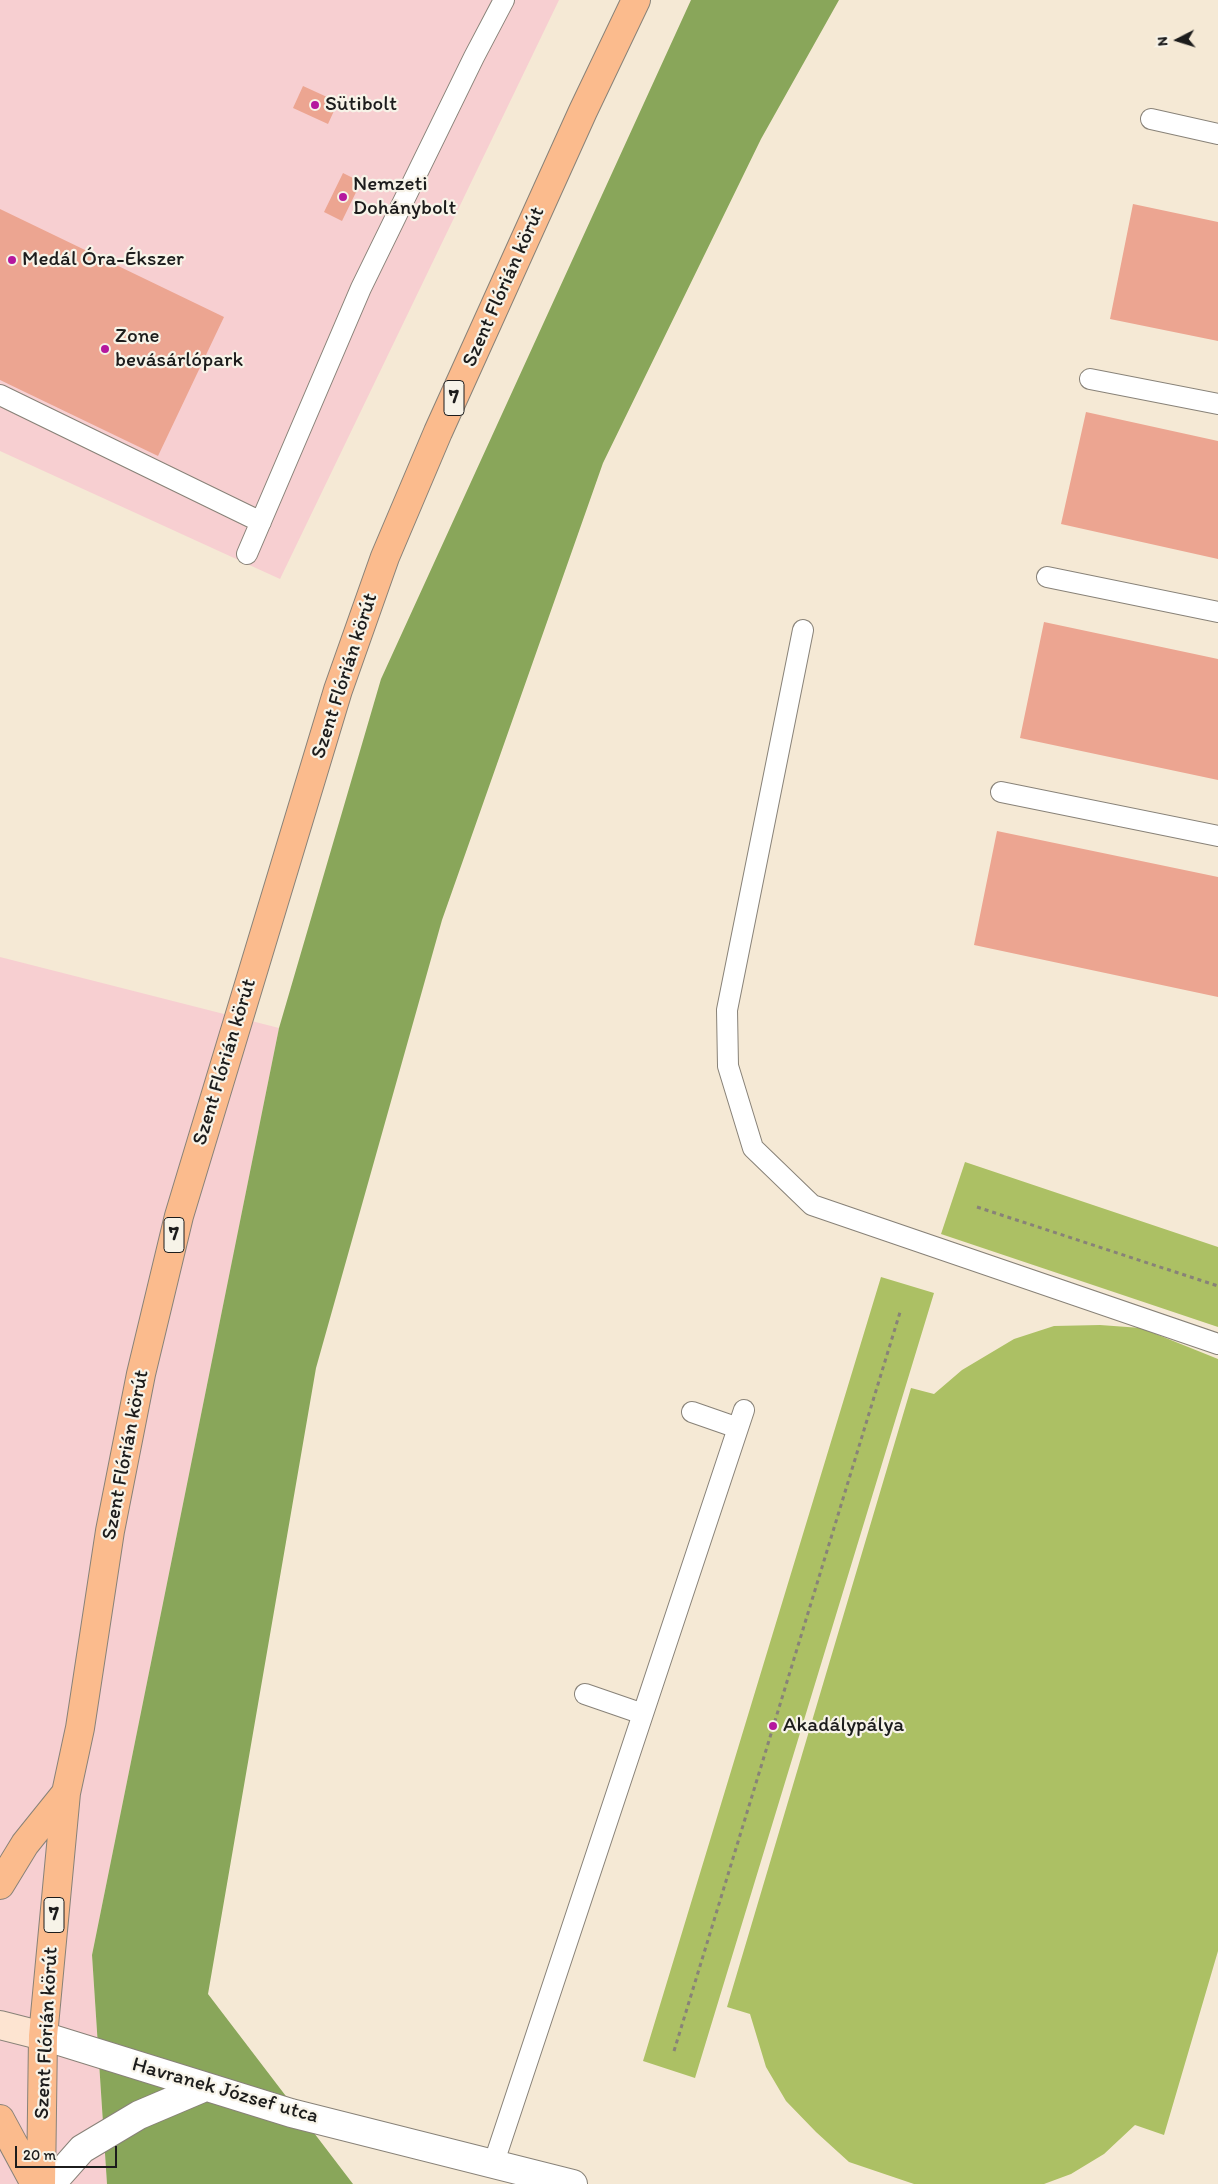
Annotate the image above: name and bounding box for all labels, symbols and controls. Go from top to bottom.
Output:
north arrow [1153,15,1203,65]
text: N [1154,36,1171,47]
place label: Sütibolt [325,92,397,118]
marker: Sütibolt [309,99,321,111]
place label: Nemzeti Dohánybolt [353,172,456,222]
marker: Nemzeti Dohánybolt [337,191,349,203]
street label: Szent Flórián körút [457,203,551,371]
place label: Medál Óra-Ékszer [22,247,184,273]
marker: Medál Óra-Ékszer [6,254,18,266]
place label: Zone bevásárlópark [115,324,243,374]
marker: Zone bevásárlópark [99,343,111,355]
road number: 7 [444,380,464,416]
street label: Szent Flórián körút [306,590,384,762]
street label: Szent Flórián körút [188,976,262,1148]
road number: 7 [164,1218,184,1252]
street label: Szent Flórián körút [97,1368,155,1542]
place label: Akadálypálya [783,1713,904,1739]
marker: Akadálypálya [767,1720,779,1732]
road number: 7 [44,1898,64,1932]
street label: Szent Flórián körút [30,1946,64,2120]
street label: Havranek József utca [129,2052,321,2130]
scale bar [18,2136,120,2168]
text: 20 m [23,2146,56,2164]

